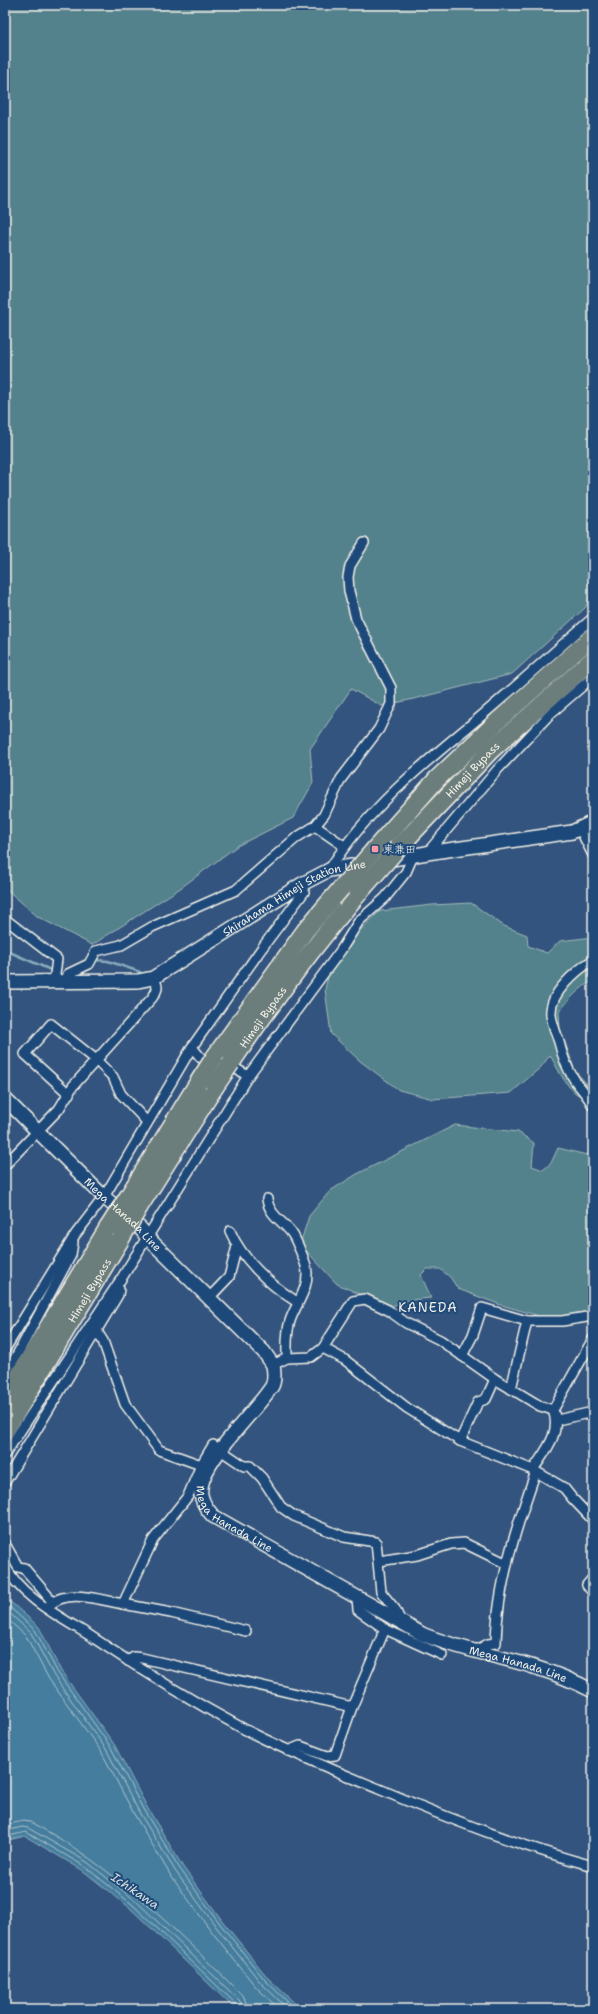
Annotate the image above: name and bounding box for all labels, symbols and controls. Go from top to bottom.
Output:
street label: Himeji Bypass [442,739,503,802]
place label: 東兼田 [383,842,416,857]
marker: 東兼田 [370,844,380,854]
street label: Shirahama Himeji Station Line [220,857,367,940]
street label: Himeji Bypass [236,983,291,1051]
street label: Mega Hanada Line [81,1174,164,1255]
street label: Himeji Bypass [65,1256,115,1326]
district label: KANEDA [398,1299,458,1316]
street label: Mega Hanada Line [193,1485,275,1556]
street label: Mega Hanada Line [467,1643,569,1686]
water label: Ichikawa [107,1869,162,1913]

